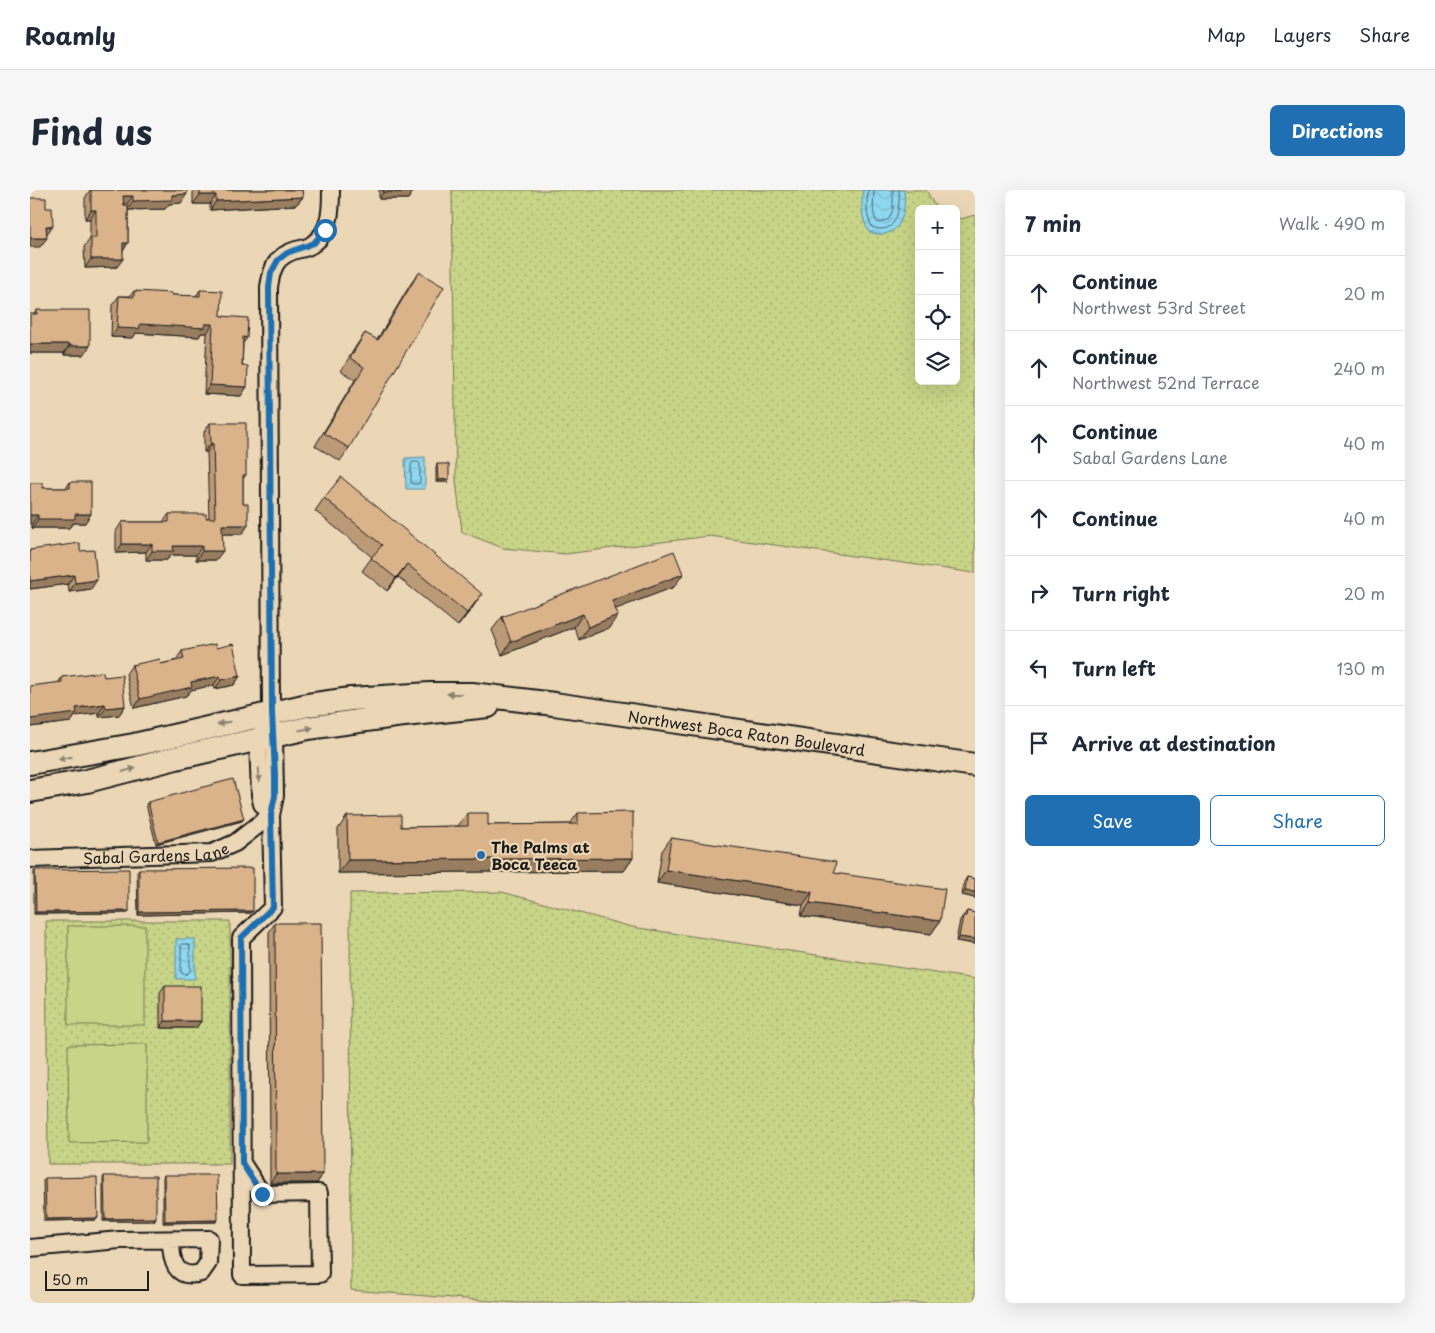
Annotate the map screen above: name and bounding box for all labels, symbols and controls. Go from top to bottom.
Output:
text: Roamly [25,17,116,53]
text: Map [1207,21,1246,48]
text: Layers [1274,21,1331,48]
text: Share [1359,21,1410,48]
text: Find us [30,104,152,157]
button: Directions [1270,105,1405,156]
map controls [915,205,960,385]
button: + [915,205,960,250]
text: 7 min [1025,207,1081,239]
text: Walk · 490 m [1279,211,1385,235]
route start [314,219,337,242]
button: − [915,250,960,295]
text: Continue [1072,267,1158,295]
icon: ahead [1025,279,1053,307]
text: 20 m [1344,281,1385,305]
button: locate [915,295,960,340]
text: Northwest 53rd Street [1072,295,1246,319]
button: layers [915,340,960,385]
text: Continue [1072,342,1158,370]
icon: ahead [1025,354,1053,382]
text: 240 m [1333,356,1385,380]
text: Northwest 52nd Terrace [1072,370,1259,394]
text: Continue [1072,417,1158,445]
icon: ahead [1025,429,1053,457]
text: 40 m [1343,431,1385,455]
text: Sabal Gardens Lane [1072,445,1228,469]
icon: ahead [1025,504,1053,532]
text: Continue [1072,504,1158,532]
text: 40 m [1343,506,1385,530]
icon: right [1025,579,1053,607]
text: Turn right [1072,579,1170,607]
text: 20 m [1344,581,1385,605]
icon: left [1025,654,1053,682]
text: Turn left [1072,654,1156,682]
text: 130 m [1337,656,1385,680]
one-way arrow [446,690,462,698]
street label: Northwest Boca Raton Boulevard [627,703,867,760]
one-way arrow [216,719,231,727]
one-way arrow [298,724,314,732]
icon: arrive [1025,729,1053,757]
text: Arrive at destination [1072,729,1276,757]
one-way arrow [57,755,73,763]
one-way arrow [122,766,137,774]
one-way arrow [255,767,263,783]
button: Save [1025,795,1200,846]
button: Share [1210,795,1385,846]
place label: The Palms at Boca Teeca [491,835,590,875]
street label: Sabal Gardens Lane [83,836,232,869]
marker: The Palms at Boca Teeca [475,849,487,861]
route end [251,1183,274,1206]
scale bar [45,1268,149,1291]
text: 50 m [52,1269,88,1290]

